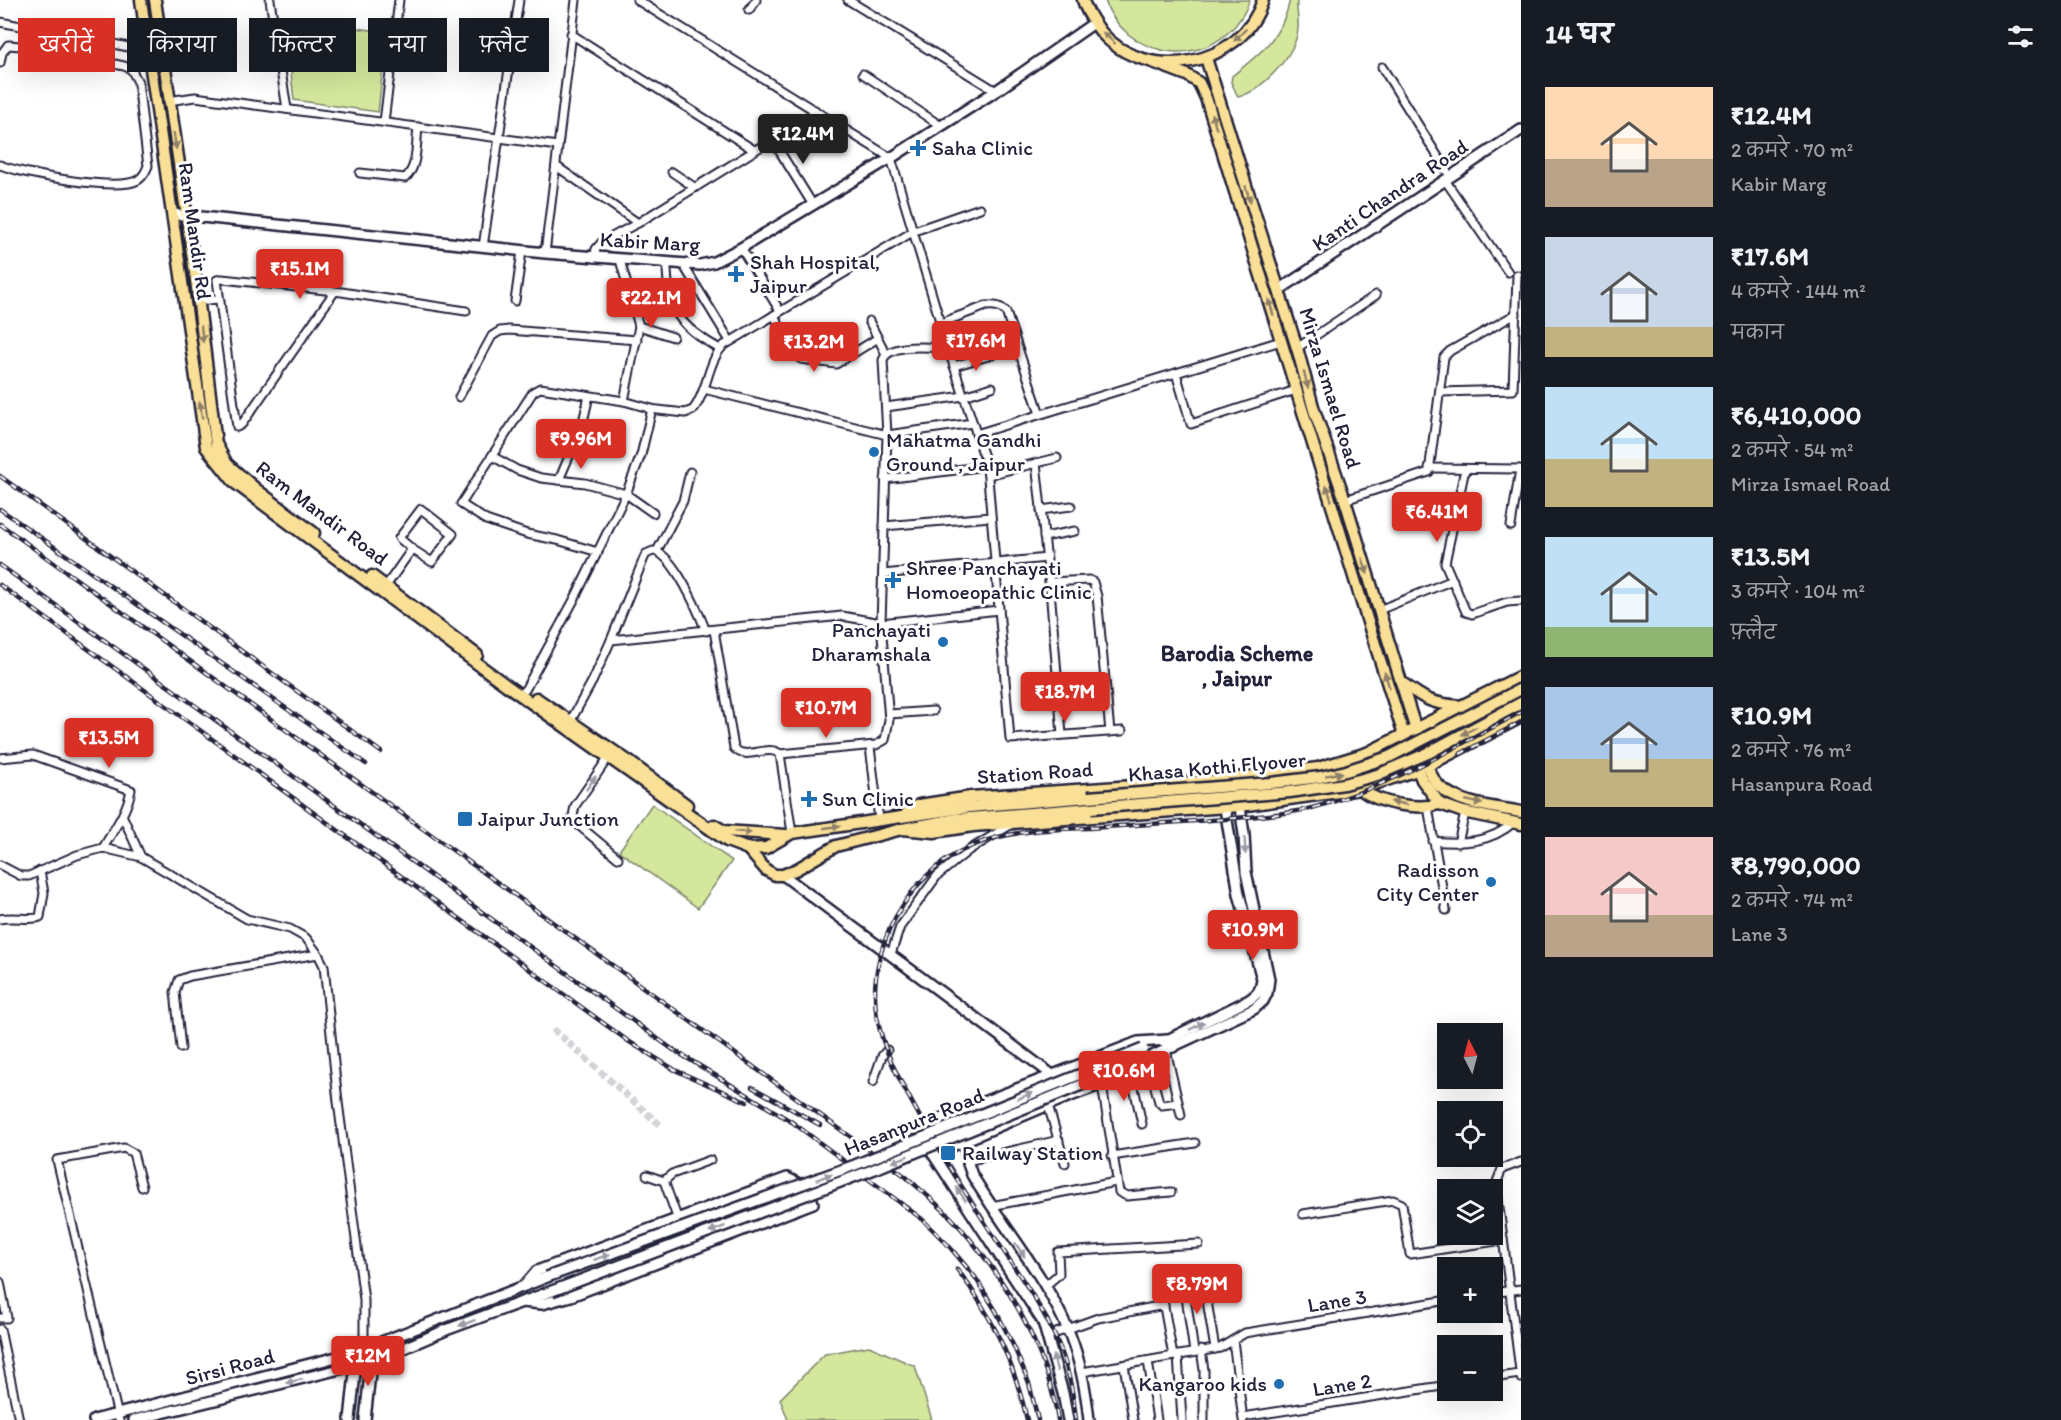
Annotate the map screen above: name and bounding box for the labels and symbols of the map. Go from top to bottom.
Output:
one-way arrow [1233,28,1248,42]
one-way arrow [1102,32,1117,45]
one-way arrow [1208,112,1218,130]
pin: ₹12.4M [754,114,852,165]
one-way arrow [170,132,179,151]
street label: Kanti Chandra Road [1307,133,1473,256]
place label: Saha Clinic [932,135,1033,160]
marker: Saha Clinic [909,139,927,157]
street label: Ram Mandir Rd [173,161,217,301]
one-way arrow [1244,185,1253,203]
street label: Kabir Marg [599,226,701,257]
pin: ₹15.1M [251,249,349,300]
place label: Shah Hospital, Jaipur [750,249,880,298]
marker: Shah Hospital, Jaipur [727,265,745,283]
pin: ₹22.1M [602,278,700,329]
one-way arrow [1265,298,1275,316]
street label: Mirza Ismael Road [1294,304,1367,472]
pin: ₹17.6M [927,321,1025,372]
pin: ₹13.2M [765,322,863,373]
one-way arrow [198,325,207,344]
one-way arrow [1302,371,1311,389]
one-way arrow [197,401,206,420]
pin: ₹9.96M [532,419,630,470]
place label: Mahatma Gandhi Ground , Jaipur [886,427,1041,476]
marker: Mahatma Gandhi Ground , Jaipur [867,445,881,459]
street label: Ram Mandir Road [251,455,393,570]
one-way arrow [1324,484,1333,502]
pin: ₹6.41M [1388,492,1486,543]
place label: Shree Panchayati Homoeopathic Clinic [906,555,1092,604]
one-way arrow [1361,557,1370,575]
marker: Shree Panchayati Homoeopathic Clinic [884,571,902,589]
place label: Panchayati Dharamshala [811,617,931,666]
marker: Panchayati Dharamshala [936,635,950,649]
district label: Barodia Scheme , Jaipur [1161,640,1314,692]
one-way arrow [1382,671,1391,689]
pin: ₹18.7M [1016,672,1114,723]
pin: ₹10.7M [777,688,875,739]
pin: ₹13.5M [60,718,158,769]
one-way arrow [1461,726,1478,736]
street label: Khasa Kothi Flyover [1127,746,1307,787]
street label: Station Road [976,756,1094,789]
one-way arrow [1325,769,1344,778]
one-way arrow [585,776,597,792]
place label: Sun Clinic [822,786,914,811]
marker: Sun Clinic [800,790,818,808]
one-way arrow [1465,797,1483,807]
one-way arrow [1389,798,1408,807]
place label: Jaipur Junction [478,806,619,831]
marker: Jaipur Junction [456,810,474,828]
one-way arrow [823,822,842,831]
one-way arrow [733,828,752,837]
one-way arrow [1240,836,1249,855]
place label: Radisson City Center [1376,857,1479,906]
marker: Radisson City Center [1484,875,1498,889]
pin: ₹10.9M [1204,910,1302,961]
one-way arrow [1188,1021,1206,1031]
north arrow [1437,1023,1503,1089]
pin: ₹10.6M [1075,1051,1173,1102]
street label: Hasanpura Road [840,1082,987,1161]
one-way arrow [1016,1091,1034,1101]
place label: Railway Station [962,1140,1103,1165]
marker: Railway Station [939,1144,957,1162]
one-way arrow [890,1154,908,1164]
one-way arrow [816,1171,834,1181]
one-way arrow [955,1186,966,1202]
one-way arrow [708,1224,726,1234]
one-way arrow [1014,1241,1026,1257]
one-way arrow [593,1252,611,1262]
pin: ₹8.79M [1148,1264,1246,1315]
street label: Lane 3 [1306,1284,1368,1318]
one-way arrow [458,1318,476,1328]
pin: ₹12M [332,1336,404,1387]
street label: Sirsi Road [183,1343,278,1390]
one-way arrow [1050,1354,1059,1372]
street label: Lane 2 [1311,1368,1373,1401]
place label: Kangaroo kids [1138,1371,1267,1396]
one-way arrow [285,1376,303,1386]
marker: Kangaroo kids [1272,1377,1286,1391]

